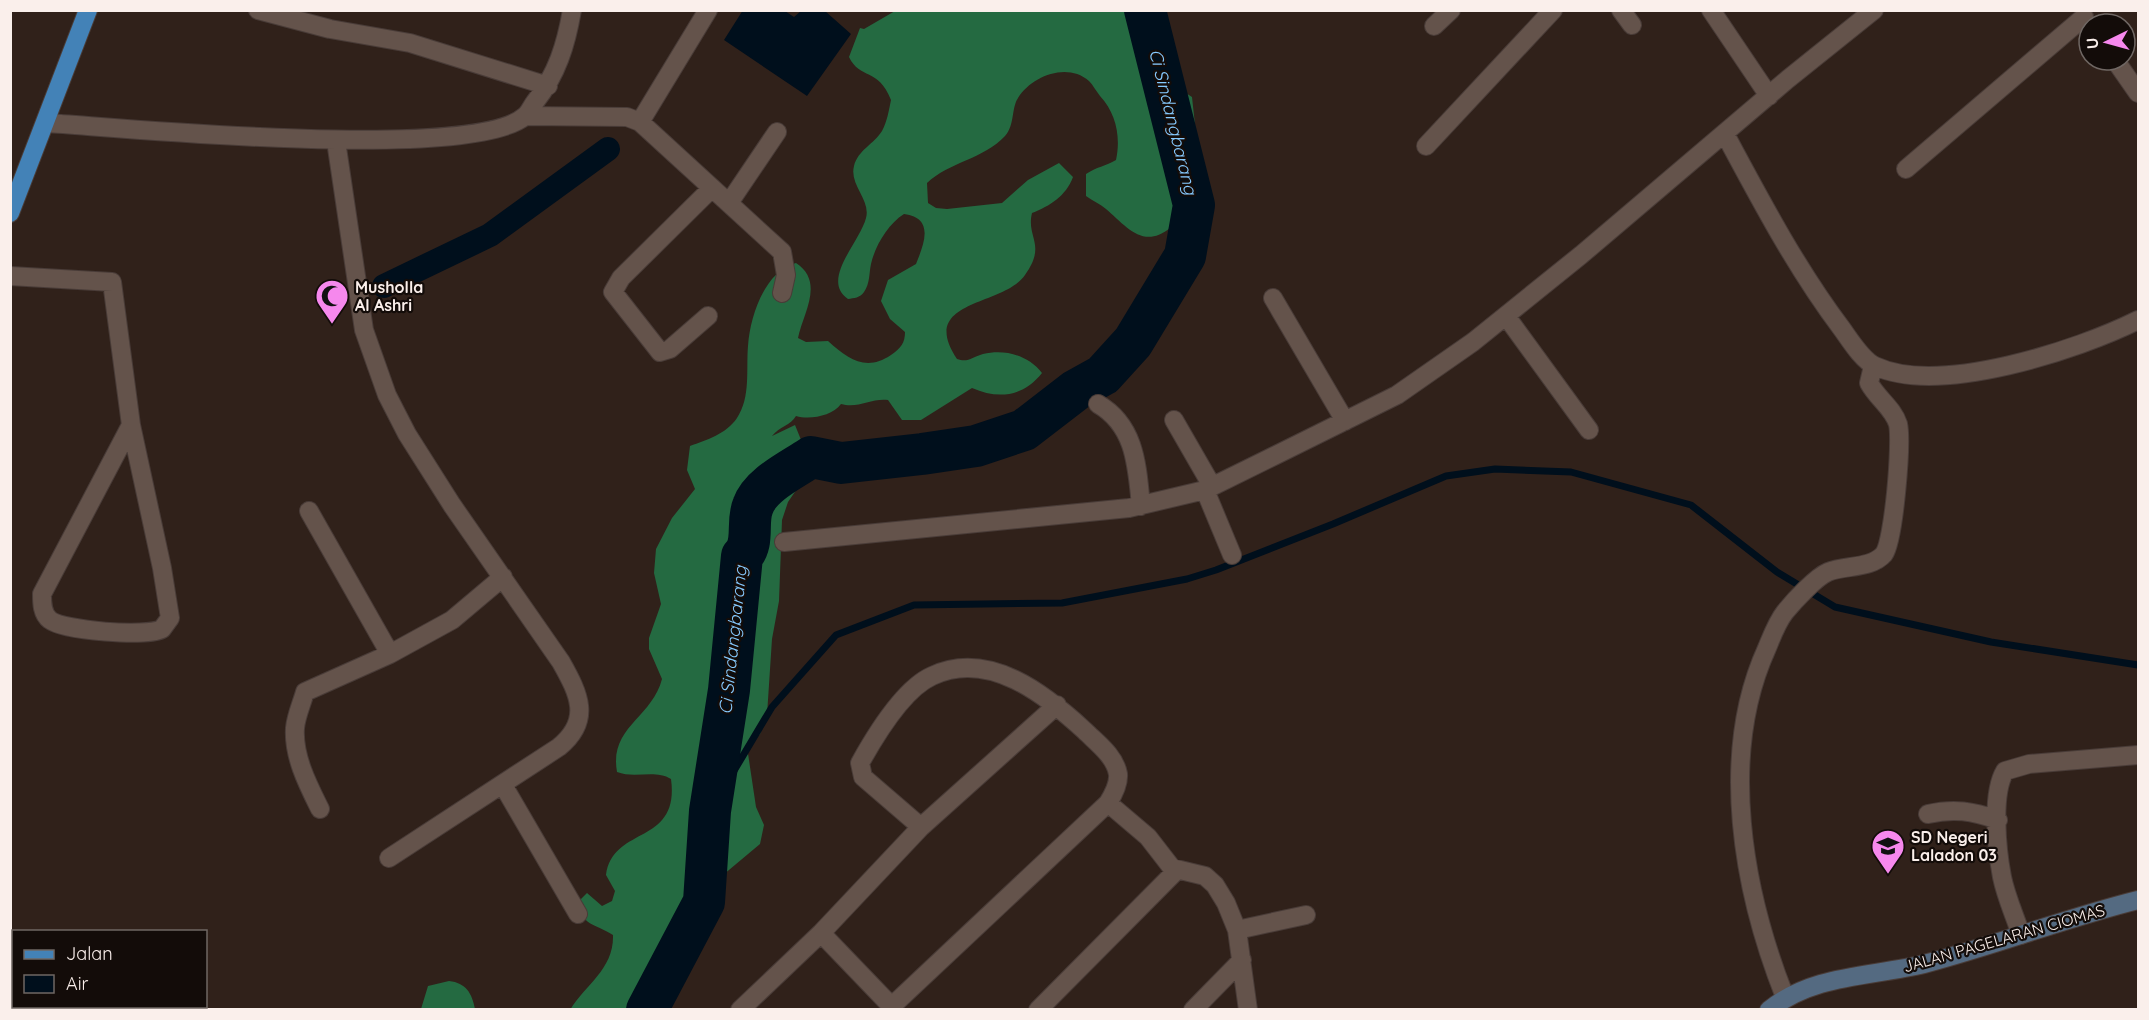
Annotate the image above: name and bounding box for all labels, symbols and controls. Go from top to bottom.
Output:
north arrow [2077,12,2137,72]
text: U [2082,37,2103,50]
water label: Ci Sindangbarang [1144,47,1203,199]
place label: Musholla Al Ashri [355,277,423,315]
mosque icon: Musholla Al Ashri [314,278,350,325]
water label: Ci Sindangbarang [713,563,752,715]
place label: SD Negeri Laladon 03 [1911,827,1997,865]
school or university icon: SD Negeri Laladon 03 [1870,828,1906,875]
street label: JALAN PAGELARAN CIOMAS [1901,900,2107,976]
legend [12,930,207,1008]
text: Jalan [66,942,113,965]
text: Air [66,972,88,995]

